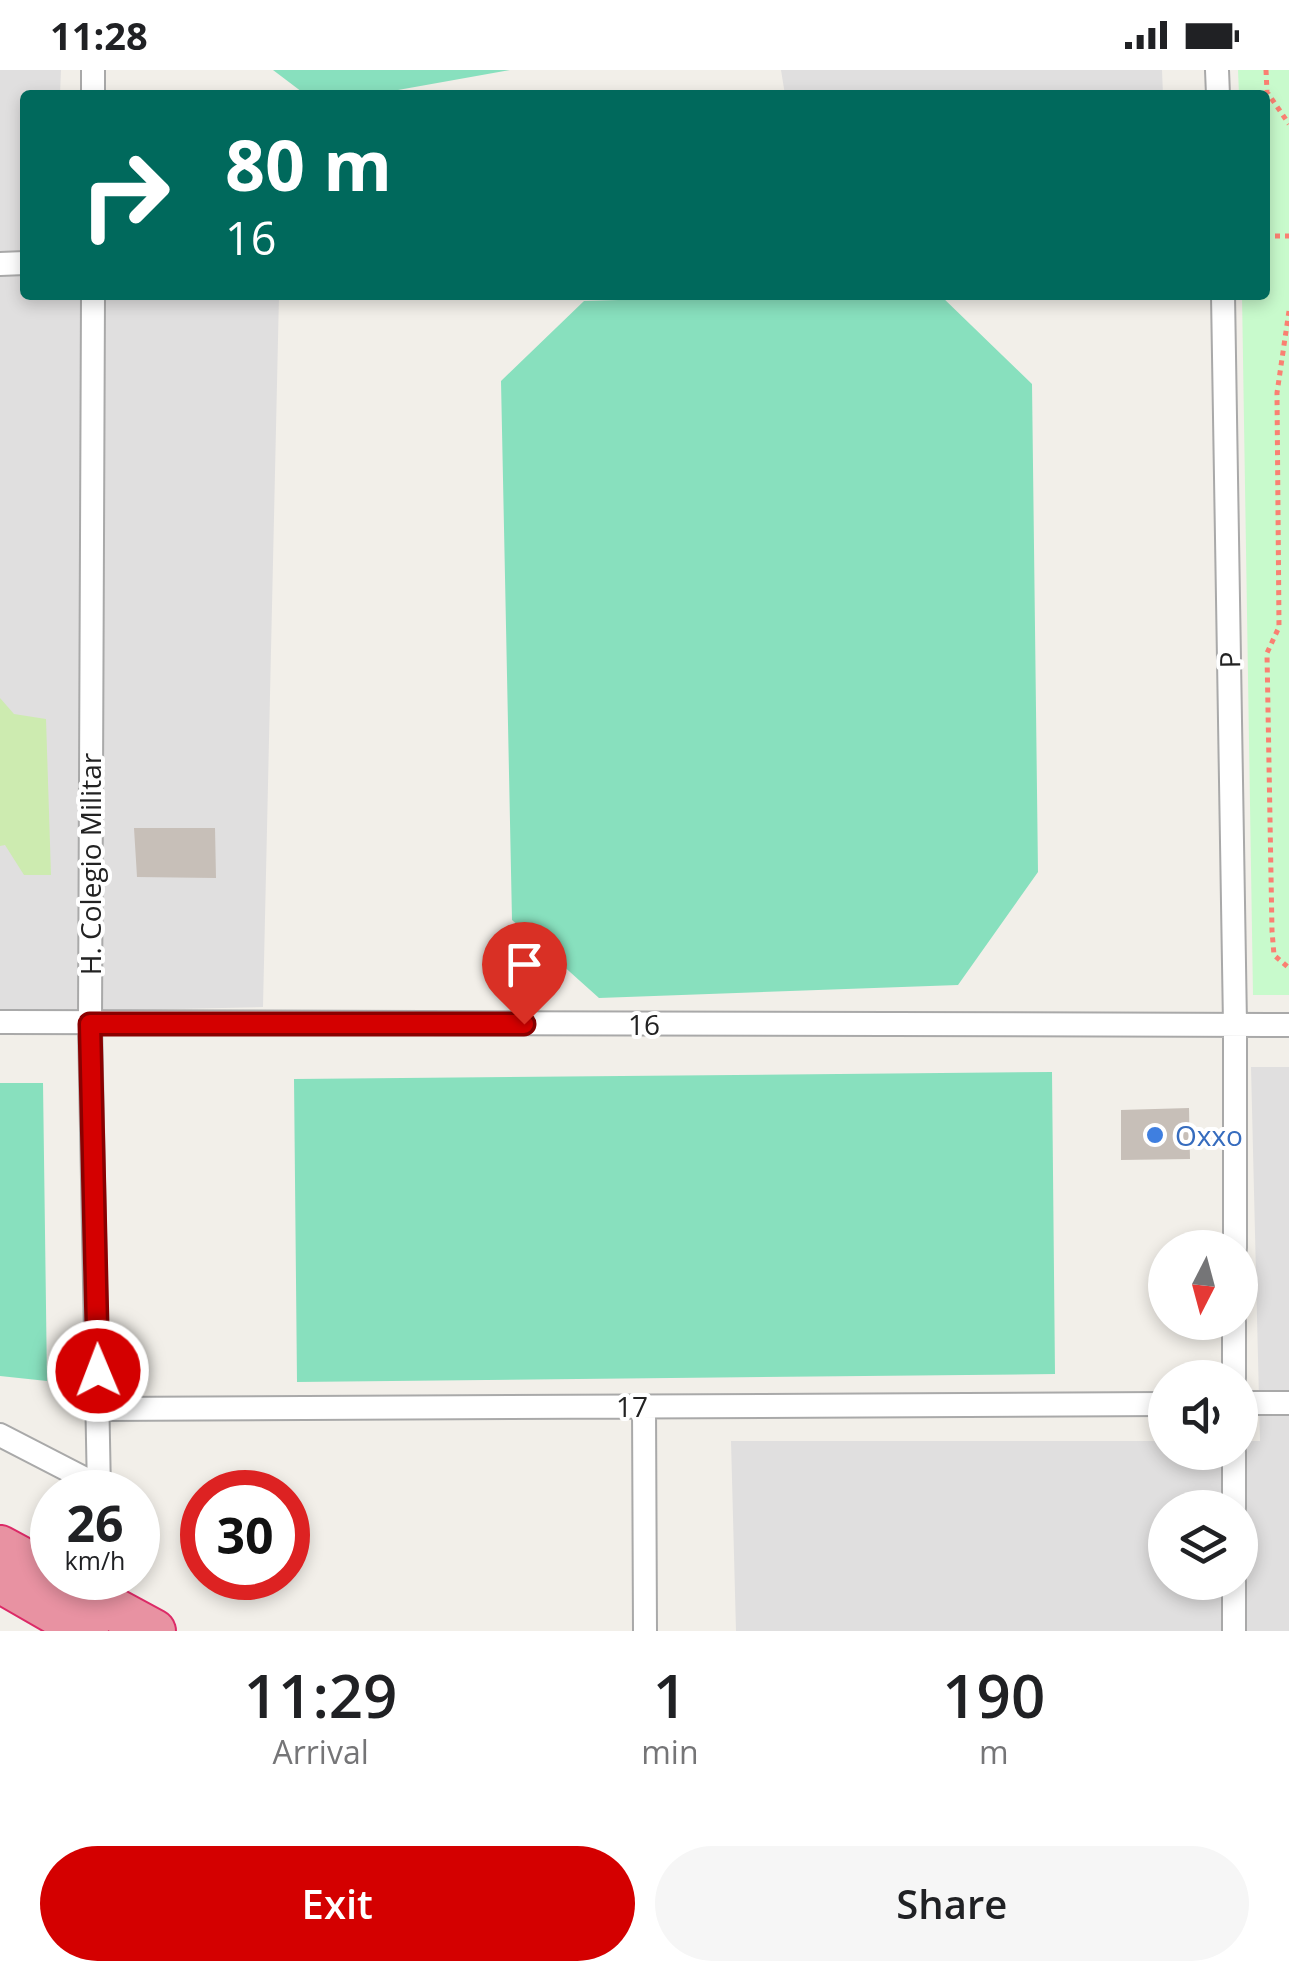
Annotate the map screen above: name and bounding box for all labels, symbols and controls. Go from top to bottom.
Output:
text: 11:28 [50,9,148,61]
text: 80 m [225,116,392,212]
icon: right [60,130,190,260]
text: 16 [225,207,276,268]
street label: P [1210,651,1248,669]
street label: H. Colegio Militar [71,752,109,975]
pin [482,922,567,1025]
icon: arrive [497,937,552,992]
street label: 16 [628,1005,660,1043]
place label: Oxxo [1175,1116,1243,1154]
marker: Oxxo [1144,1124,1166,1146]
north arrow [1148,1230,1258,1340]
map controls [1148,1230,1258,1600]
position arrow [46,1319,150,1423]
button: sound [1148,1360,1258,1470]
street label: 17 [616,1387,648,1425]
speed limit sign: 30 [180,1470,310,1600]
text: 26 [66,1489,124,1557]
button: layers [1148,1490,1258,1600]
text: km/h [65,1543,125,1577]
text: 11:29 [244,1654,397,1736]
text: 1 [653,1654,687,1736]
text: 190 [942,1654,1045,1736]
text: Arrival [272,1730,369,1773]
text: min [641,1730,699,1773]
text: m [979,1730,1009,1773]
button: Exit [40,1846,635,1961]
button: Share [655,1846,1249,1961]

